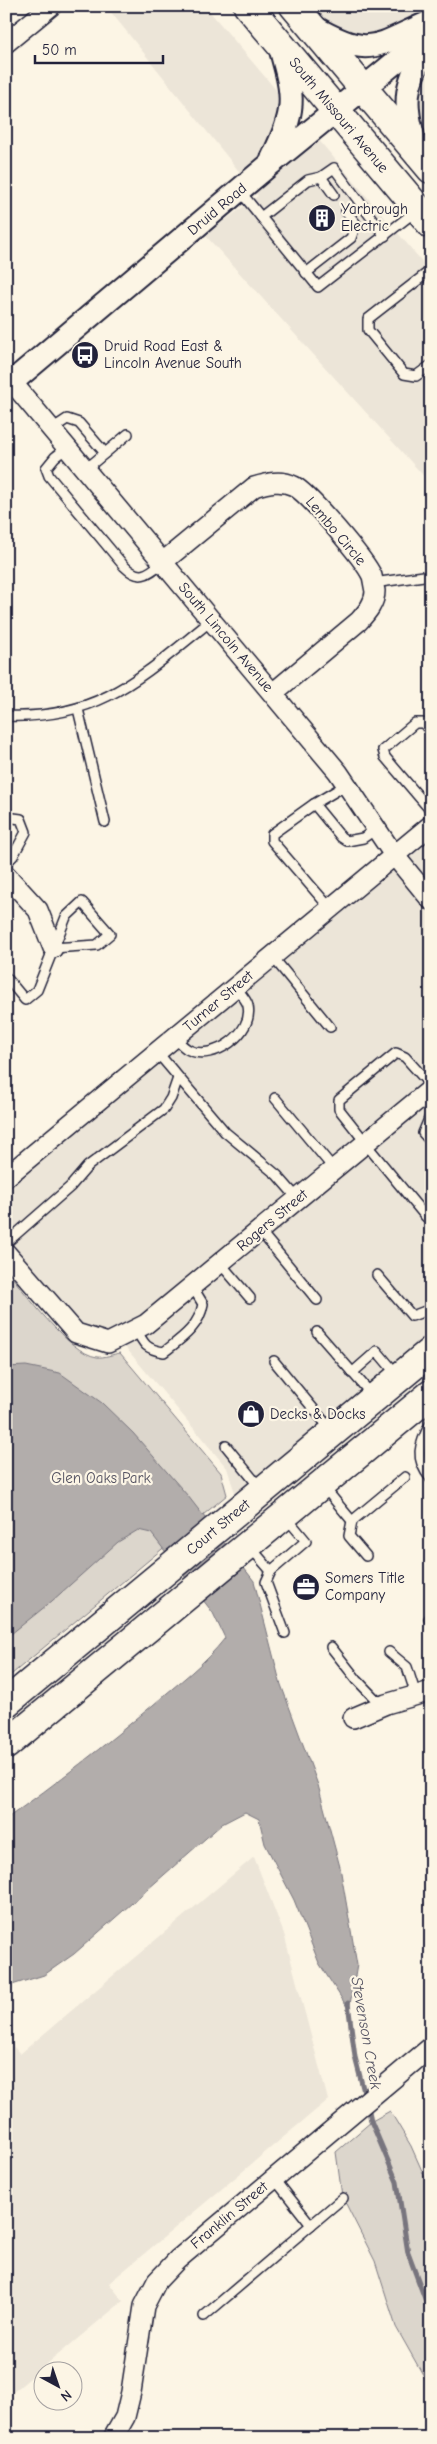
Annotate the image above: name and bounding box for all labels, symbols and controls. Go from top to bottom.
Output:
scale bar [35,32,162,64]
text: 50 m [42,41,77,59]
street label: South Missouri Avenue [285,54,393,177]
street label: Druid Road [184,179,250,239]
place label: Yarbrough Electric [341,200,408,235]
building icon: Yarbrough Electric [307,203,337,233]
place label: Druid Road East & Lincoln Avenue South [104,337,242,372]
bus stop icon: Druid Road East & Lincoln Avenue South [70,340,100,370]
street label: Lembo Circle [302,493,370,569]
street label: South Lincoln Avenue [175,578,278,696]
street label: Turner Street [179,966,257,1035]
street label: Rogers Street [233,1185,312,1255]
shop icon: Decks & Docks [236,1399,266,1429]
place label: Decks & Docks [270,1405,365,1423]
park label: Glen Oaks Park [51,1469,151,1487]
street label: Court Street [182,1495,254,1559]
place label: Somers Title Company [325,1569,405,1604]
office icon: Somers Title Company [291,1572,321,1602]
water label: Stevenson Creek [347,1975,385,2091]
street label: Franklin Street [187,2177,272,2252]
north arrow [32,2362,82,2412]
text: N [57,2386,75,2405]

